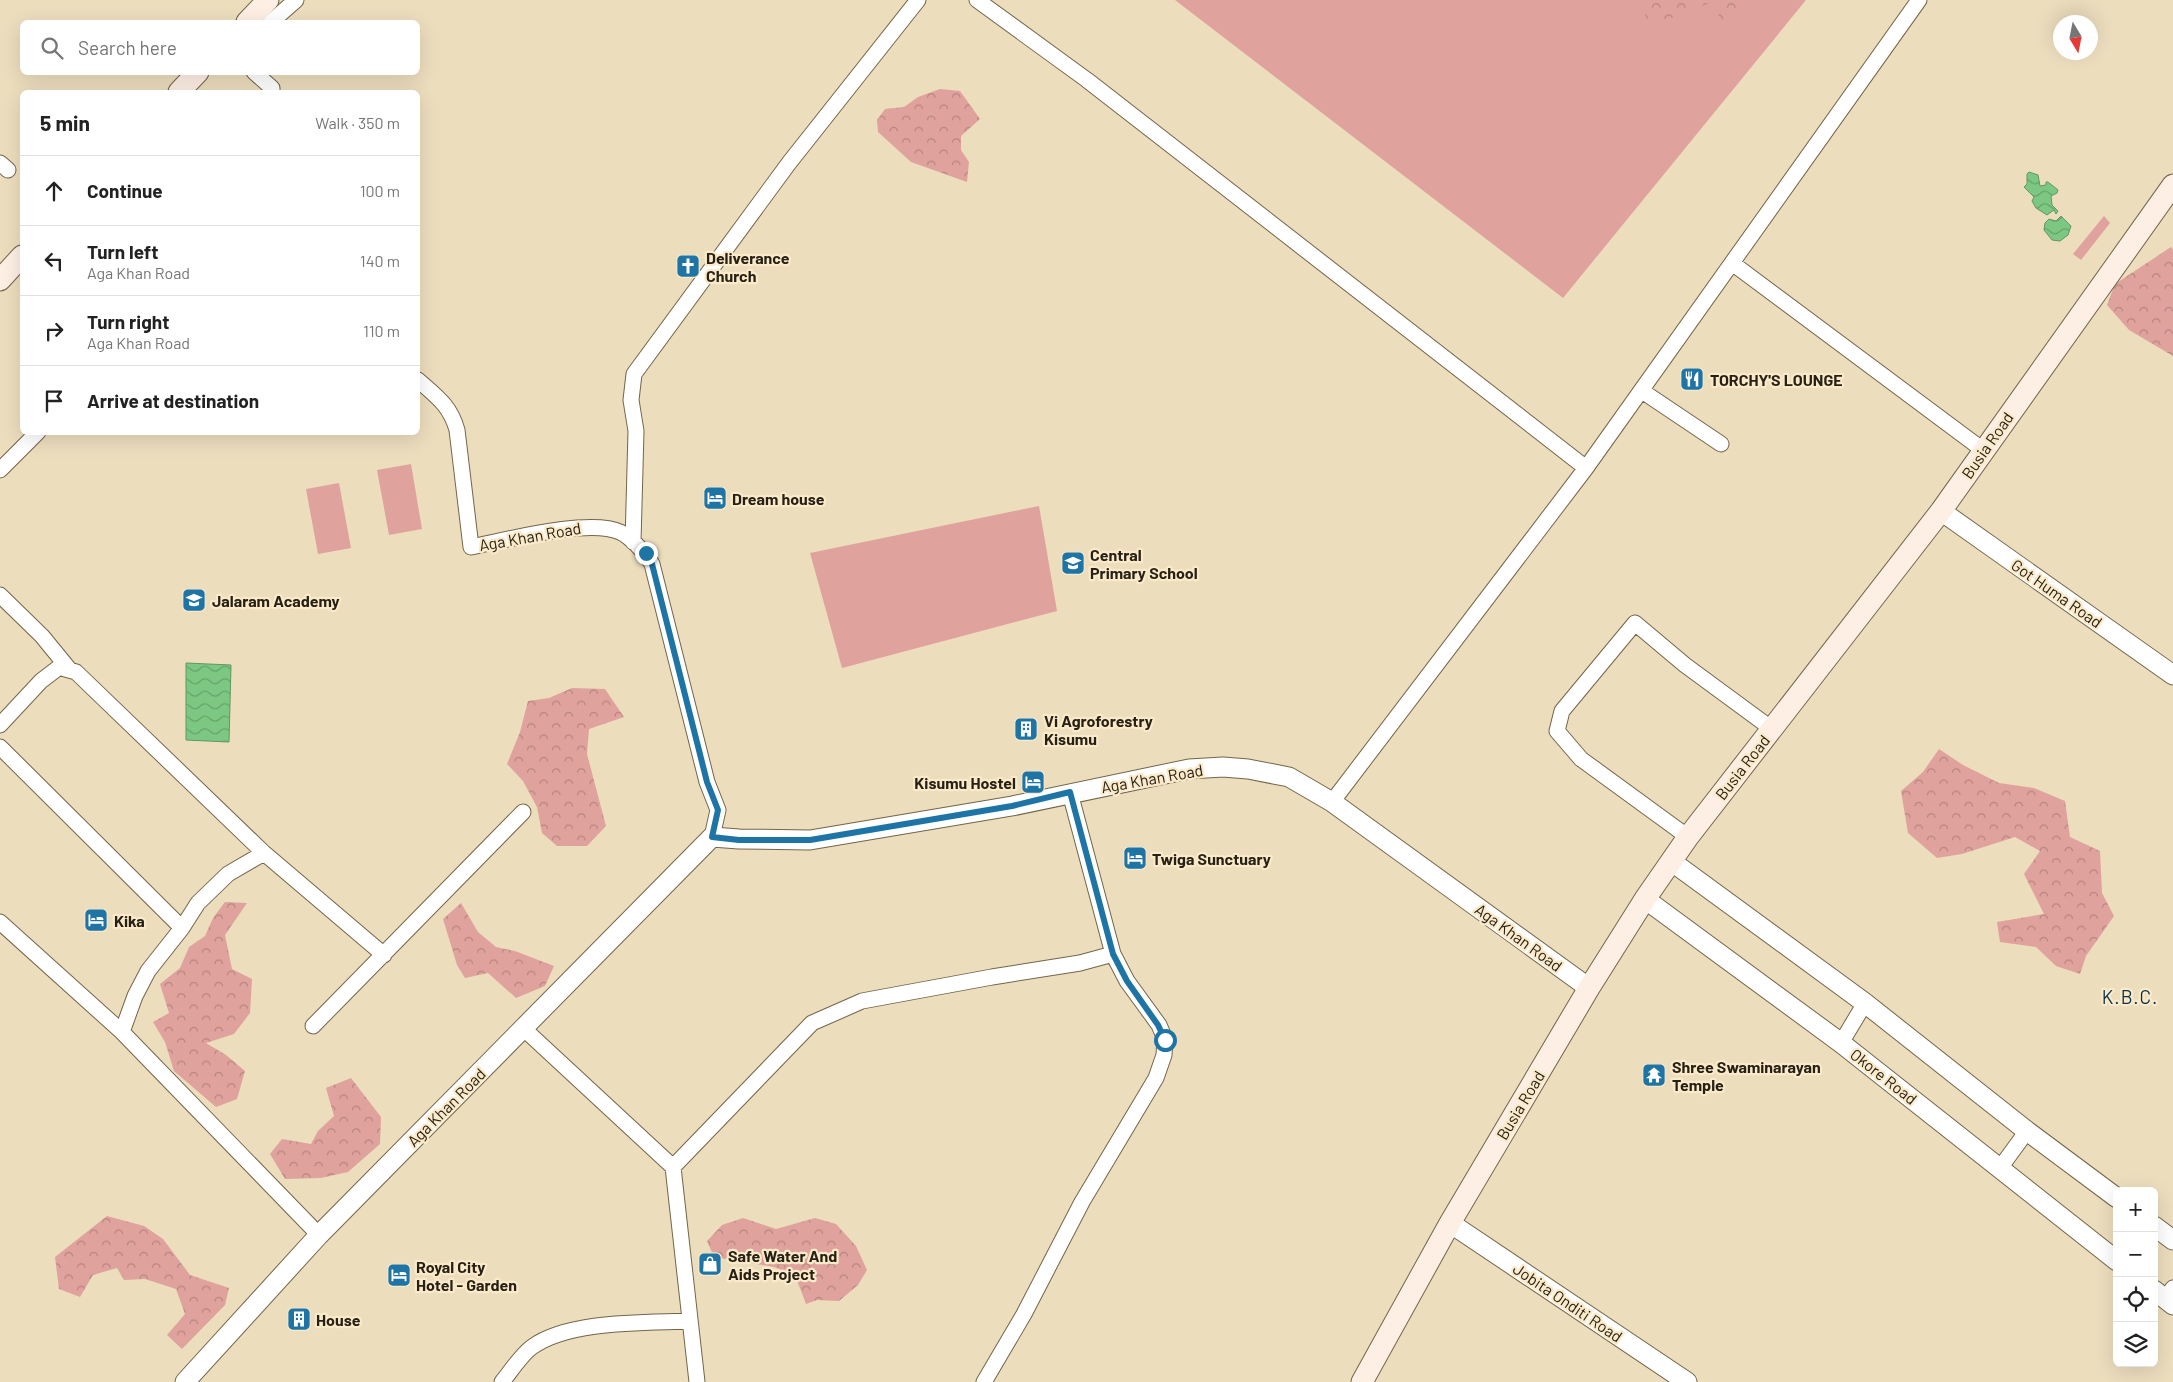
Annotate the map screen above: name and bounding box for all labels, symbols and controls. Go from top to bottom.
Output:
north arrow [2053,15,2098,60]
search box [20,20,420,75]
icon: search [38,34,66,62]
text: Search here [78,36,177,59]
text: 5 min [40,110,90,135]
text: Walk · 350 m [315,113,400,132]
icon: ahead [40,177,68,205]
text: Continue [87,179,163,202]
text: 100 m [360,181,400,200]
text: Turn left [87,240,158,263]
icon: left [40,247,68,275]
place label: Deliverance Church [706,248,790,285]
text: 140 m [360,251,400,270]
church icon: Deliverance Church [675,253,701,279]
text: Aga Khan Road [87,263,190,282]
text: Turn right [87,310,169,333]
icon: right [40,317,68,345]
text: 110 m [363,321,400,340]
text: Aga Khan Road [87,333,190,352]
restaurant icon: TORCHY'S LOUNGE [1679,366,1705,392]
place label: TORCHY'S LOUNGE [1710,370,1843,389]
icon: arrive [40,387,68,415]
text: Arrive at destination [87,389,259,412]
street label: Busia Road [1957,408,2017,482]
hotel icon: Dream house [702,485,728,511]
place label: Dream house [732,489,825,508]
street label: Aga Khan Road [478,518,582,554]
route end [635,542,658,565]
place label: Central Primary School [1090,545,1198,582]
school or university icon: Central Primary School [1060,550,1086,576]
street label: Got Huma Road [2008,555,2106,631]
school or university icon: Jalaram Academy [181,587,207,613]
place label: Jalaram Academy [212,591,340,610]
place label: Vi Agroforestry Kisumu [1044,711,1153,748]
building icon: Vi Agroforestry Kisumu [1013,716,1039,742]
street label: Busia Road [1711,731,1773,803]
street label: Aga Khan Road [1100,760,1204,796]
hotel icon: Kisumu Hostel [1020,769,1046,795]
place label: Kisumu Hostel [914,773,1016,792]
hotel icon: Twiga Sunctuary [1122,845,1148,871]
place label: Twiga Sunctuary [1152,849,1271,868]
street label: Aga Khan Road [1472,899,1566,975]
hotel icon: Kika [83,907,109,933]
place label: Kika [114,911,145,930]
district label: K.B.C. [2102,985,2158,1008]
route start [1154,1029,1177,1052]
street label: Okore Road [1847,1044,1921,1108]
place label: Shree Swaminarayan Temple [1672,1057,1821,1094]
temple icon: Shree Swaminarayan Temple [1641,1062,1667,1088]
street label: Aga Khan Road [403,1064,489,1150]
street label: Busia Road [1492,1067,1548,1143]
map controls [2113,1187,2158,1367]
button: + [2113,1187,2158,1232]
button: − [2113,1232,2158,1277]
place label: Safe Water And Aids Project [728,1246,837,1283]
shop icon: Safe Water And Aids Project [697,1251,723,1277]
place label: Royal City Hotel - Garden [416,1257,517,1294]
street label: Jobita Onditi Road [1510,1258,1626,1346]
hotel icon: Royal City Hotel - Garden [386,1262,412,1288]
button: locate [2113,1277,2158,1322]
building icon: House [286,1306,312,1332]
place label: House [316,1310,361,1329]
button: layers [2113,1322,2158,1367]

